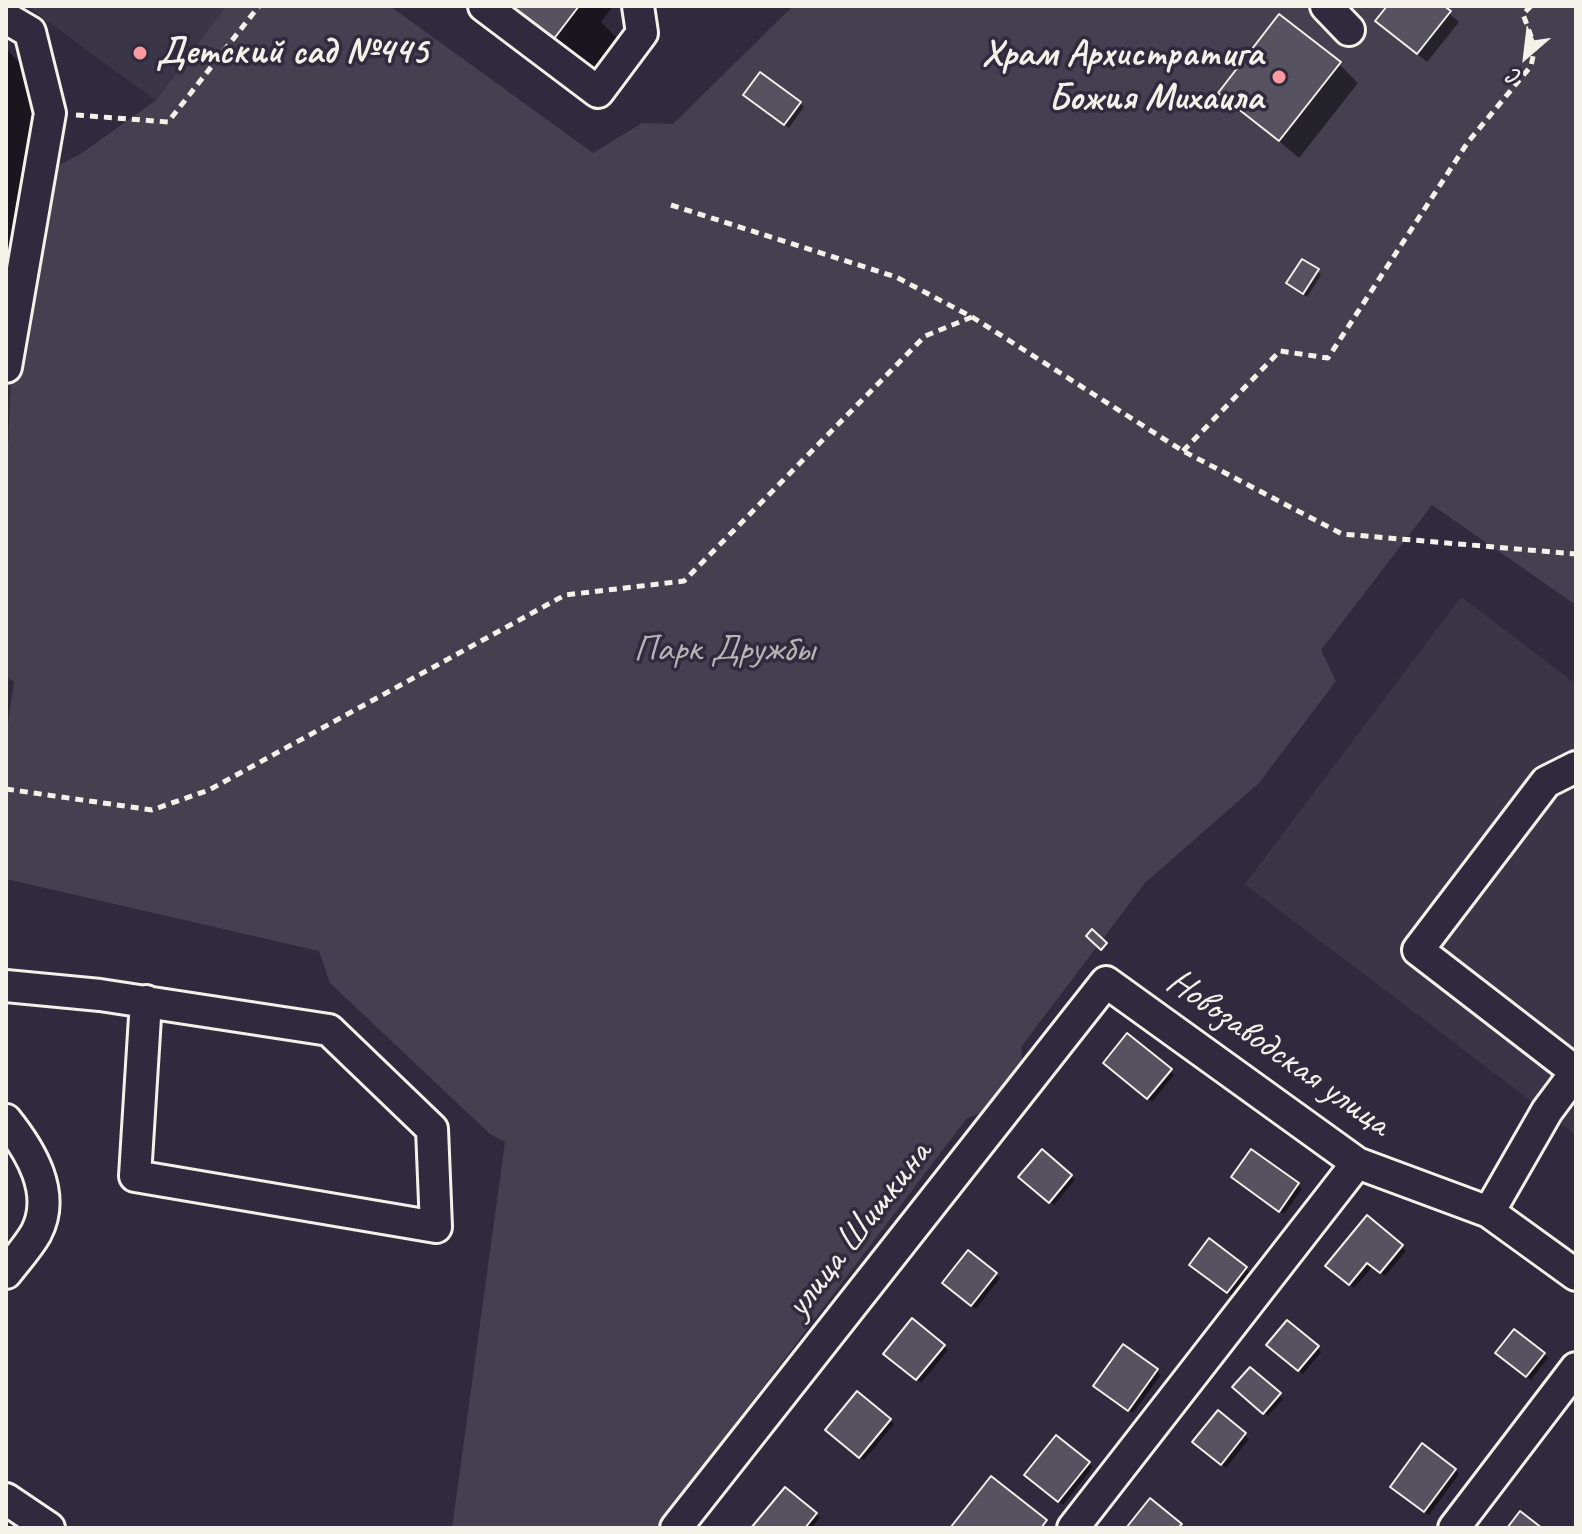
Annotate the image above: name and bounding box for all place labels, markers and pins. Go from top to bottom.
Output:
place label: Детский сад №445 [156,30,428,76]
place label: Храм Архистратига Божия Михаила [982,32,1263,122]
marker: Детский сад №445 [131,44,149,62]
marker: Храм Архистратига Божия Михаила [1270,68,1288,86]

